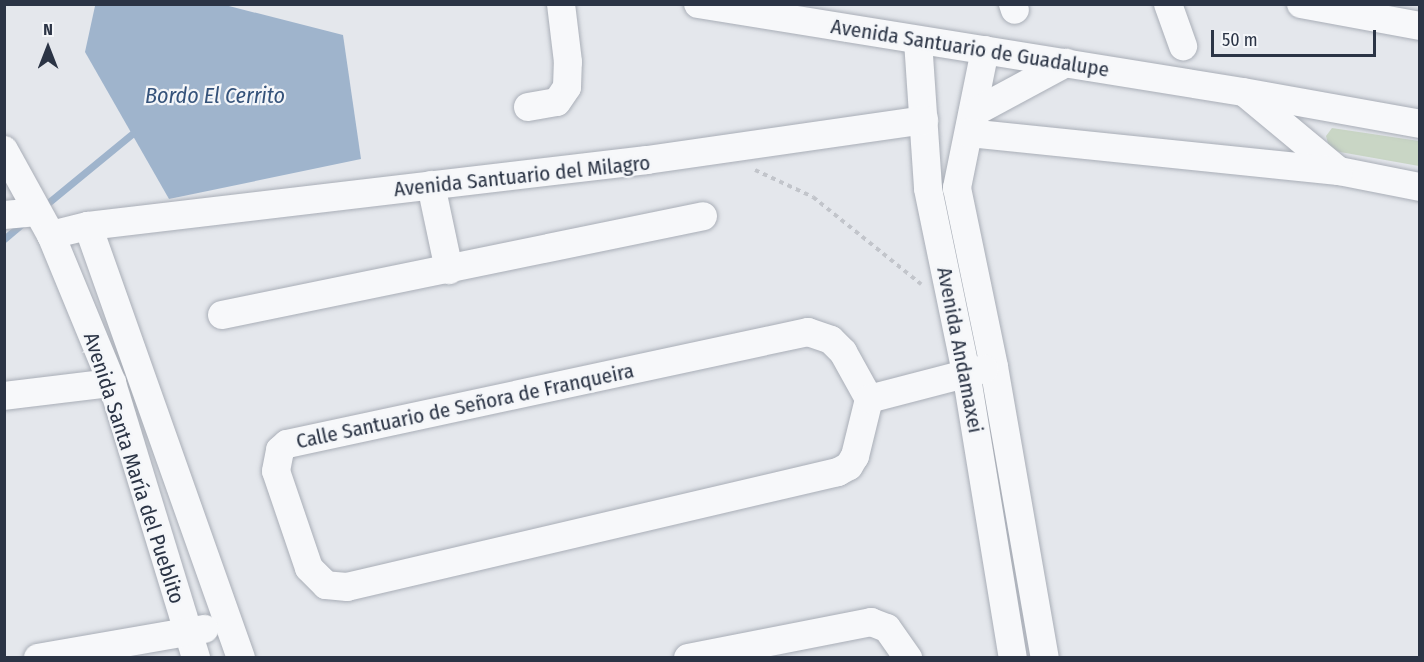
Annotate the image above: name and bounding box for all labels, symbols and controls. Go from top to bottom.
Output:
street label: Avenida Santuario de Guadalupe [829,14,1111,82]
north arrow [18,18,78,78]
scale bar [1214,18,1379,56]
text: N [43,20,53,39]
text: 50 m [1222,29,1258,51]
water label: Bordo El Cerrito [145,83,285,109]
street label: Avenida Santuario del Milagro [393,150,651,202]
street label: Avenida Andamaxei [932,265,988,435]
street label: Avenida Santa María del Pueblito [78,329,190,607]
street label: Calle Santuario de Señora de Franqueira [294,358,636,454]

